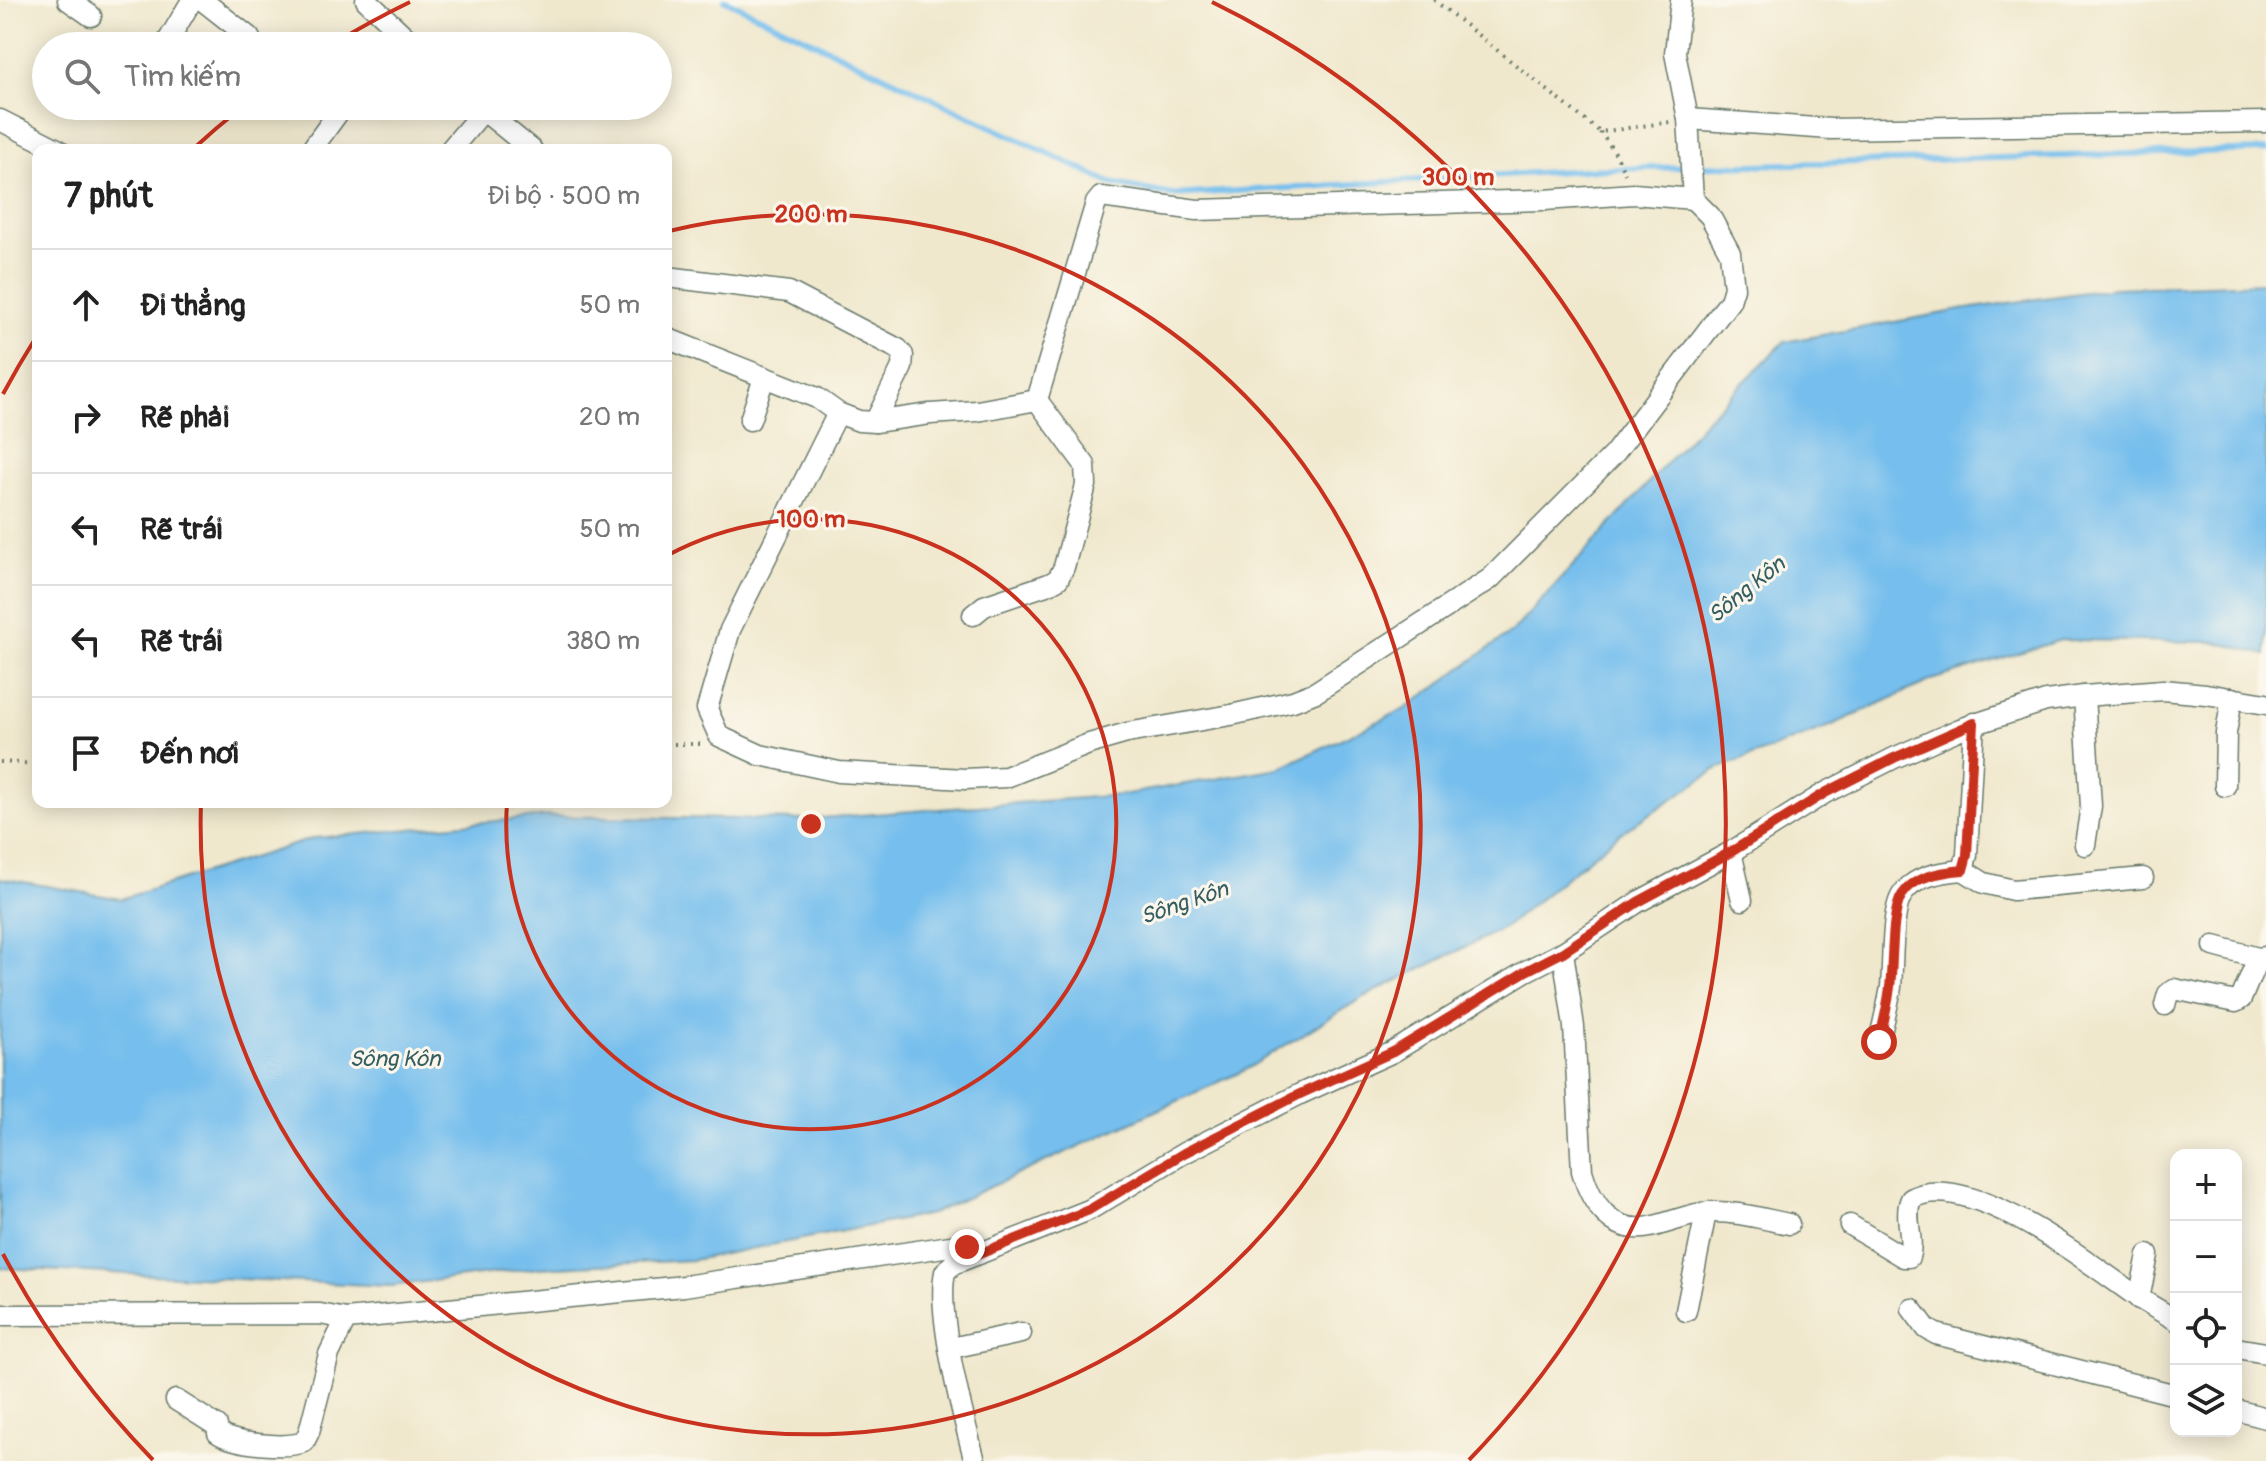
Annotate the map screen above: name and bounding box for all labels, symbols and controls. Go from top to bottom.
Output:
search box [32,32,672,120]
icon: search [60,54,104,98]
text: Tìm kiếm [124,58,241,95]
text: 300 m [1422,163,1494,192]
text: 7 phút [64,175,153,218]
text: Đi bộ · 500 m [487,180,640,212]
text: 200 m [775,200,847,229]
icon: ahead [64,283,108,327]
text: Đi thẳng [140,287,246,324]
text: 50 m [579,289,640,321]
icon: right [64,395,108,439]
text: Rẽ phải [140,399,229,436]
text: 20 m [579,401,640,433]
text: 100 m [777,505,845,534]
icon: left [64,507,108,551]
text: Rẽ trái [140,511,222,548]
text: 50 m [579,513,640,545]
water label: Sông Kôn [1702,549,1792,629]
icon: left [64,619,108,663]
text: Rẽ trái [140,623,222,660]
text: 380 m [566,625,640,657]
icon: arrive [64,731,108,775]
text: Đến nơi [140,735,238,772]
centre of rings [797,810,825,838]
water label: Sông Kôn [1137,874,1233,931]
route start [1861,1024,1897,1060]
water label: Sông Kôn [350,1045,442,1073]
map controls [2170,1149,2242,1437]
button: + [2170,1149,2242,1221]
button: − [2170,1221,2242,1293]
route end [949,1229,985,1265]
button: locate [2170,1293,2242,1365]
button: layers [2170,1365,2242,1437]

